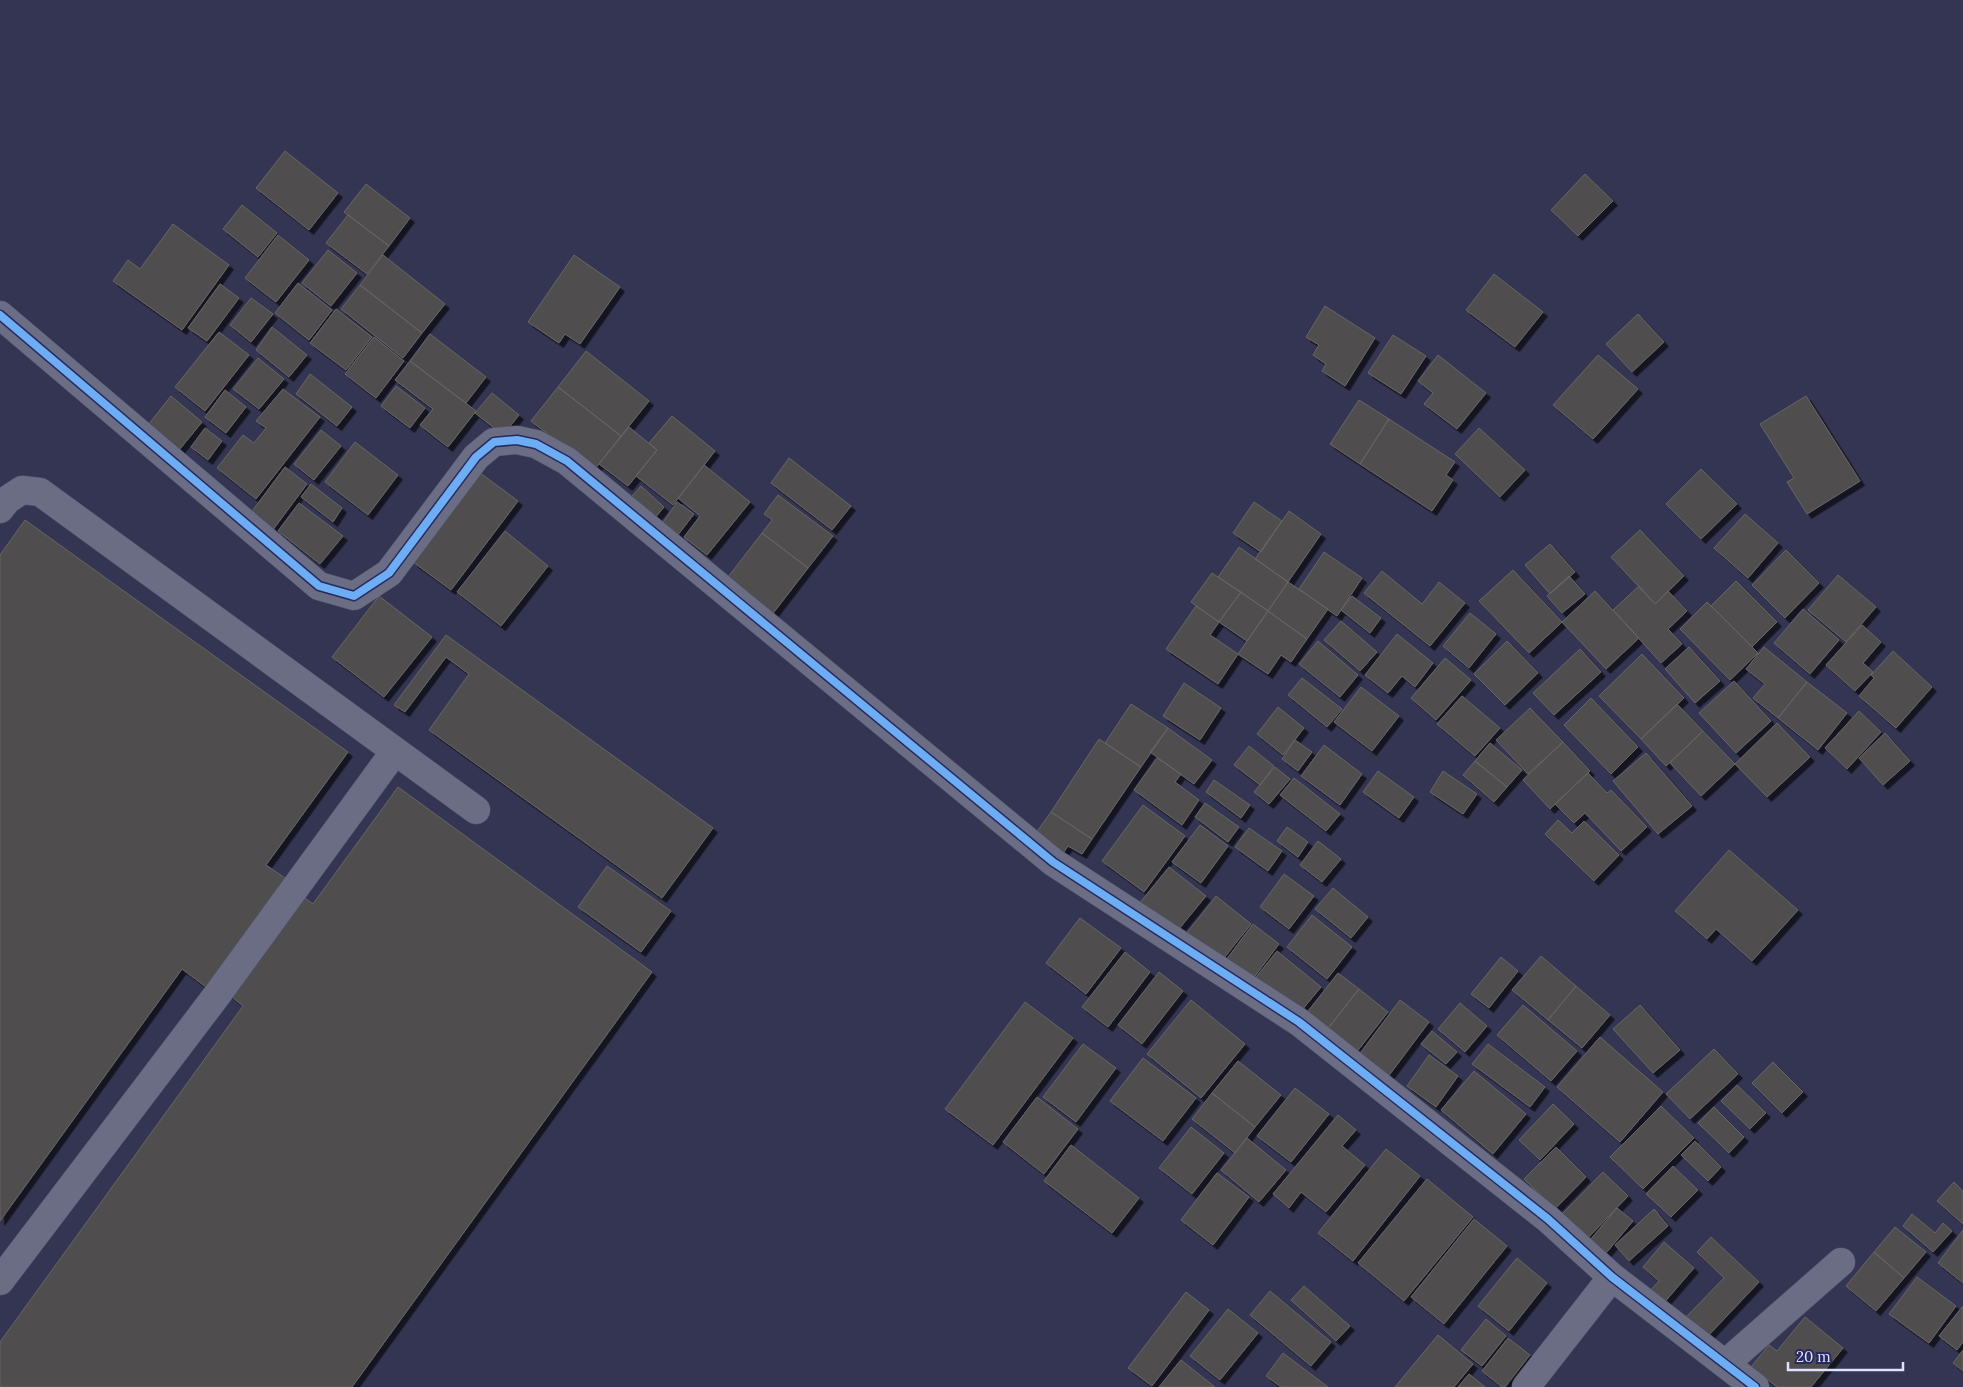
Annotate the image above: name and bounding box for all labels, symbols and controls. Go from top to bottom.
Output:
scale bar [1788,1340,1903,1372]
text: 20 m [1796,1347,1831,1366]

